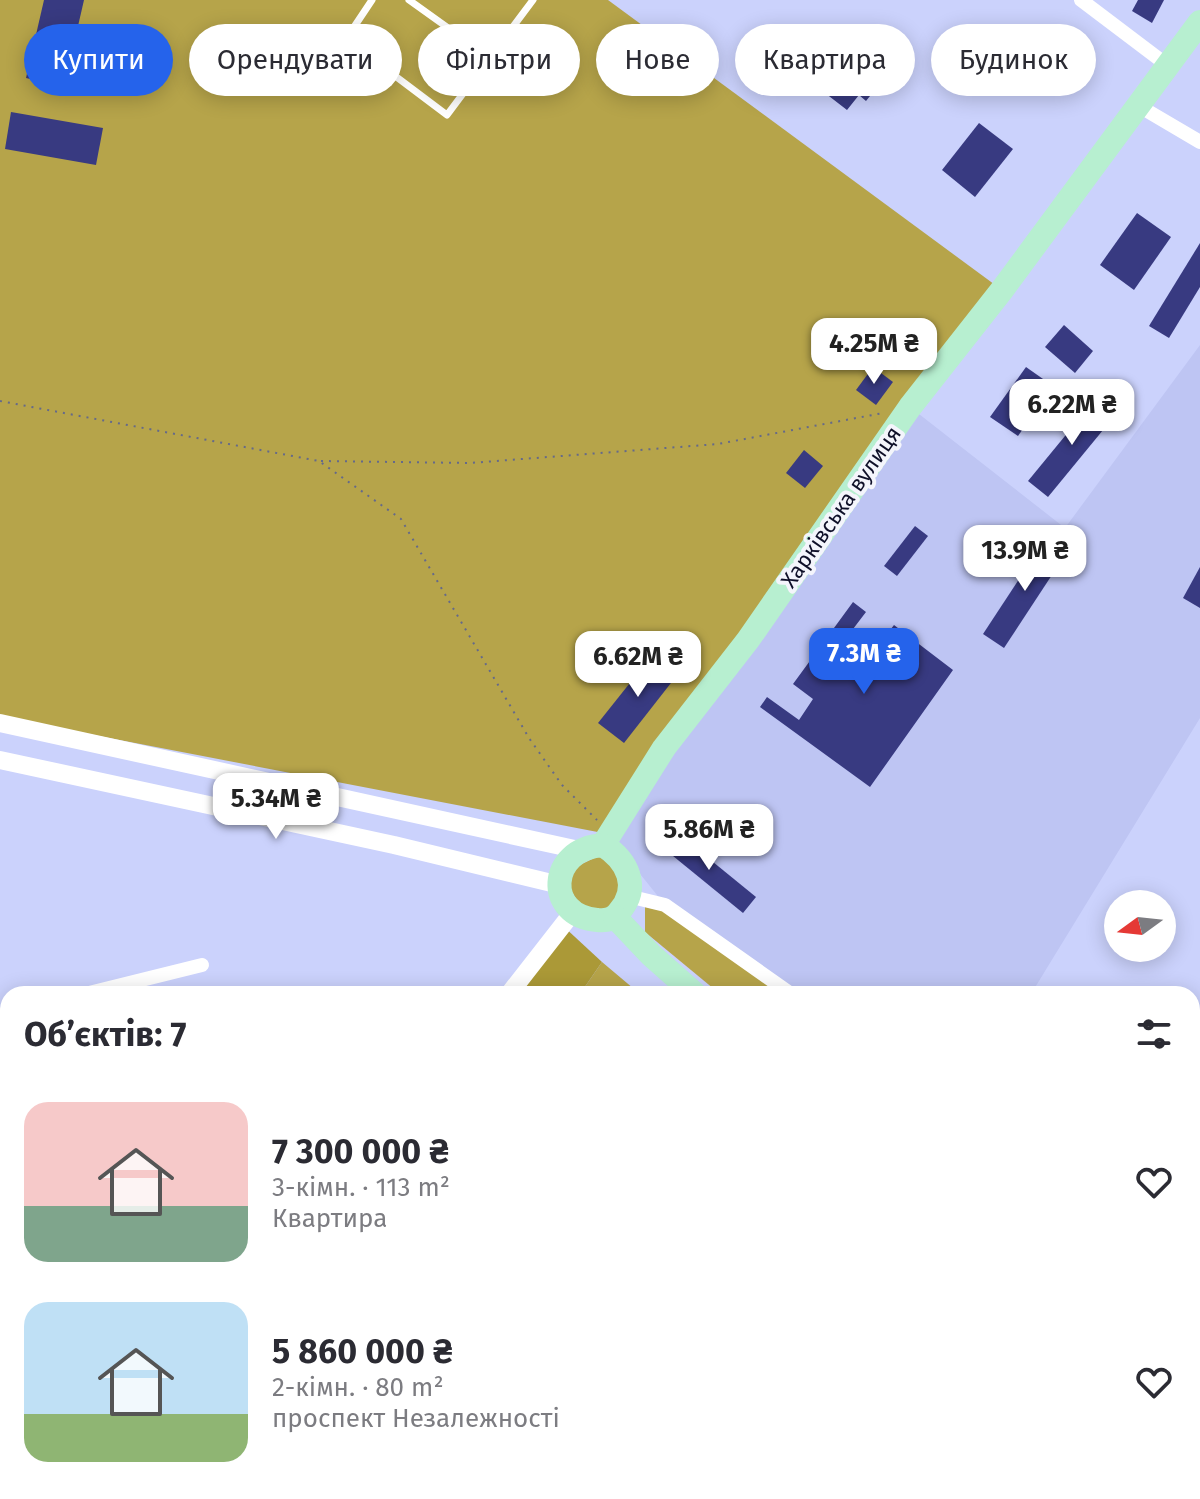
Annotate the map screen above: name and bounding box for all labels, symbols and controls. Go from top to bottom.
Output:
chip: Купити [24,24,173,96]
chip: Орендувати [189,24,402,96]
chip: Фільтри [418,24,580,96]
chip: Нове [596,24,719,96]
chip: Квартира [735,24,915,96]
chip: Будинок [931,24,1096,96]
pin: 4.25M ₴ [800,318,948,386]
text: 4.25M ₴ [829,328,919,359]
pin: 6.22M ₴ [998,379,1146,447]
text: 6.22M ₴ [1027,389,1117,420]
street label: Харківська вулиця [775,421,907,593]
pin: 13.9M ₴ [951,525,1099,593]
text: 13.9M ₴ [981,535,1069,566]
pin: 7.3M ₴ [799,628,929,696]
pin: 6.62M ₴ [564,631,712,699]
text: 7.3M ₴ [827,638,901,669]
text: 6.62M ₴ [593,641,683,672]
pin: 5.34M ₴ [202,773,350,841]
text: 5.34M ₴ [231,783,321,814]
pin: 5.86M ₴ [635,804,783,872]
text: 5.86M ₴ [663,814,755,845]
north arrow [1104,890,1176,962]
map controls [1104,890,1176,962]
icon: filters [1132,1012,1176,1056]
text: Об’єктів: 7 [24,1014,186,1055]
text: 7 300 000 ₴ [272,1131,449,1172]
icon: home [88,1134,184,1230]
icon: heart [1132,1160,1176,1204]
text: 3-кімн. · 113 m² [272,1172,450,1203]
text: Квартира [272,1203,387,1234]
text: 5 860 000 ₴ [272,1331,452,1372]
icon: home [88,1334,184,1430]
icon: heart [1132,1360,1176,1404]
text: 2-кімн. · 80 m² [272,1372,444,1403]
text: проспект Незалежності [272,1403,560,1434]

